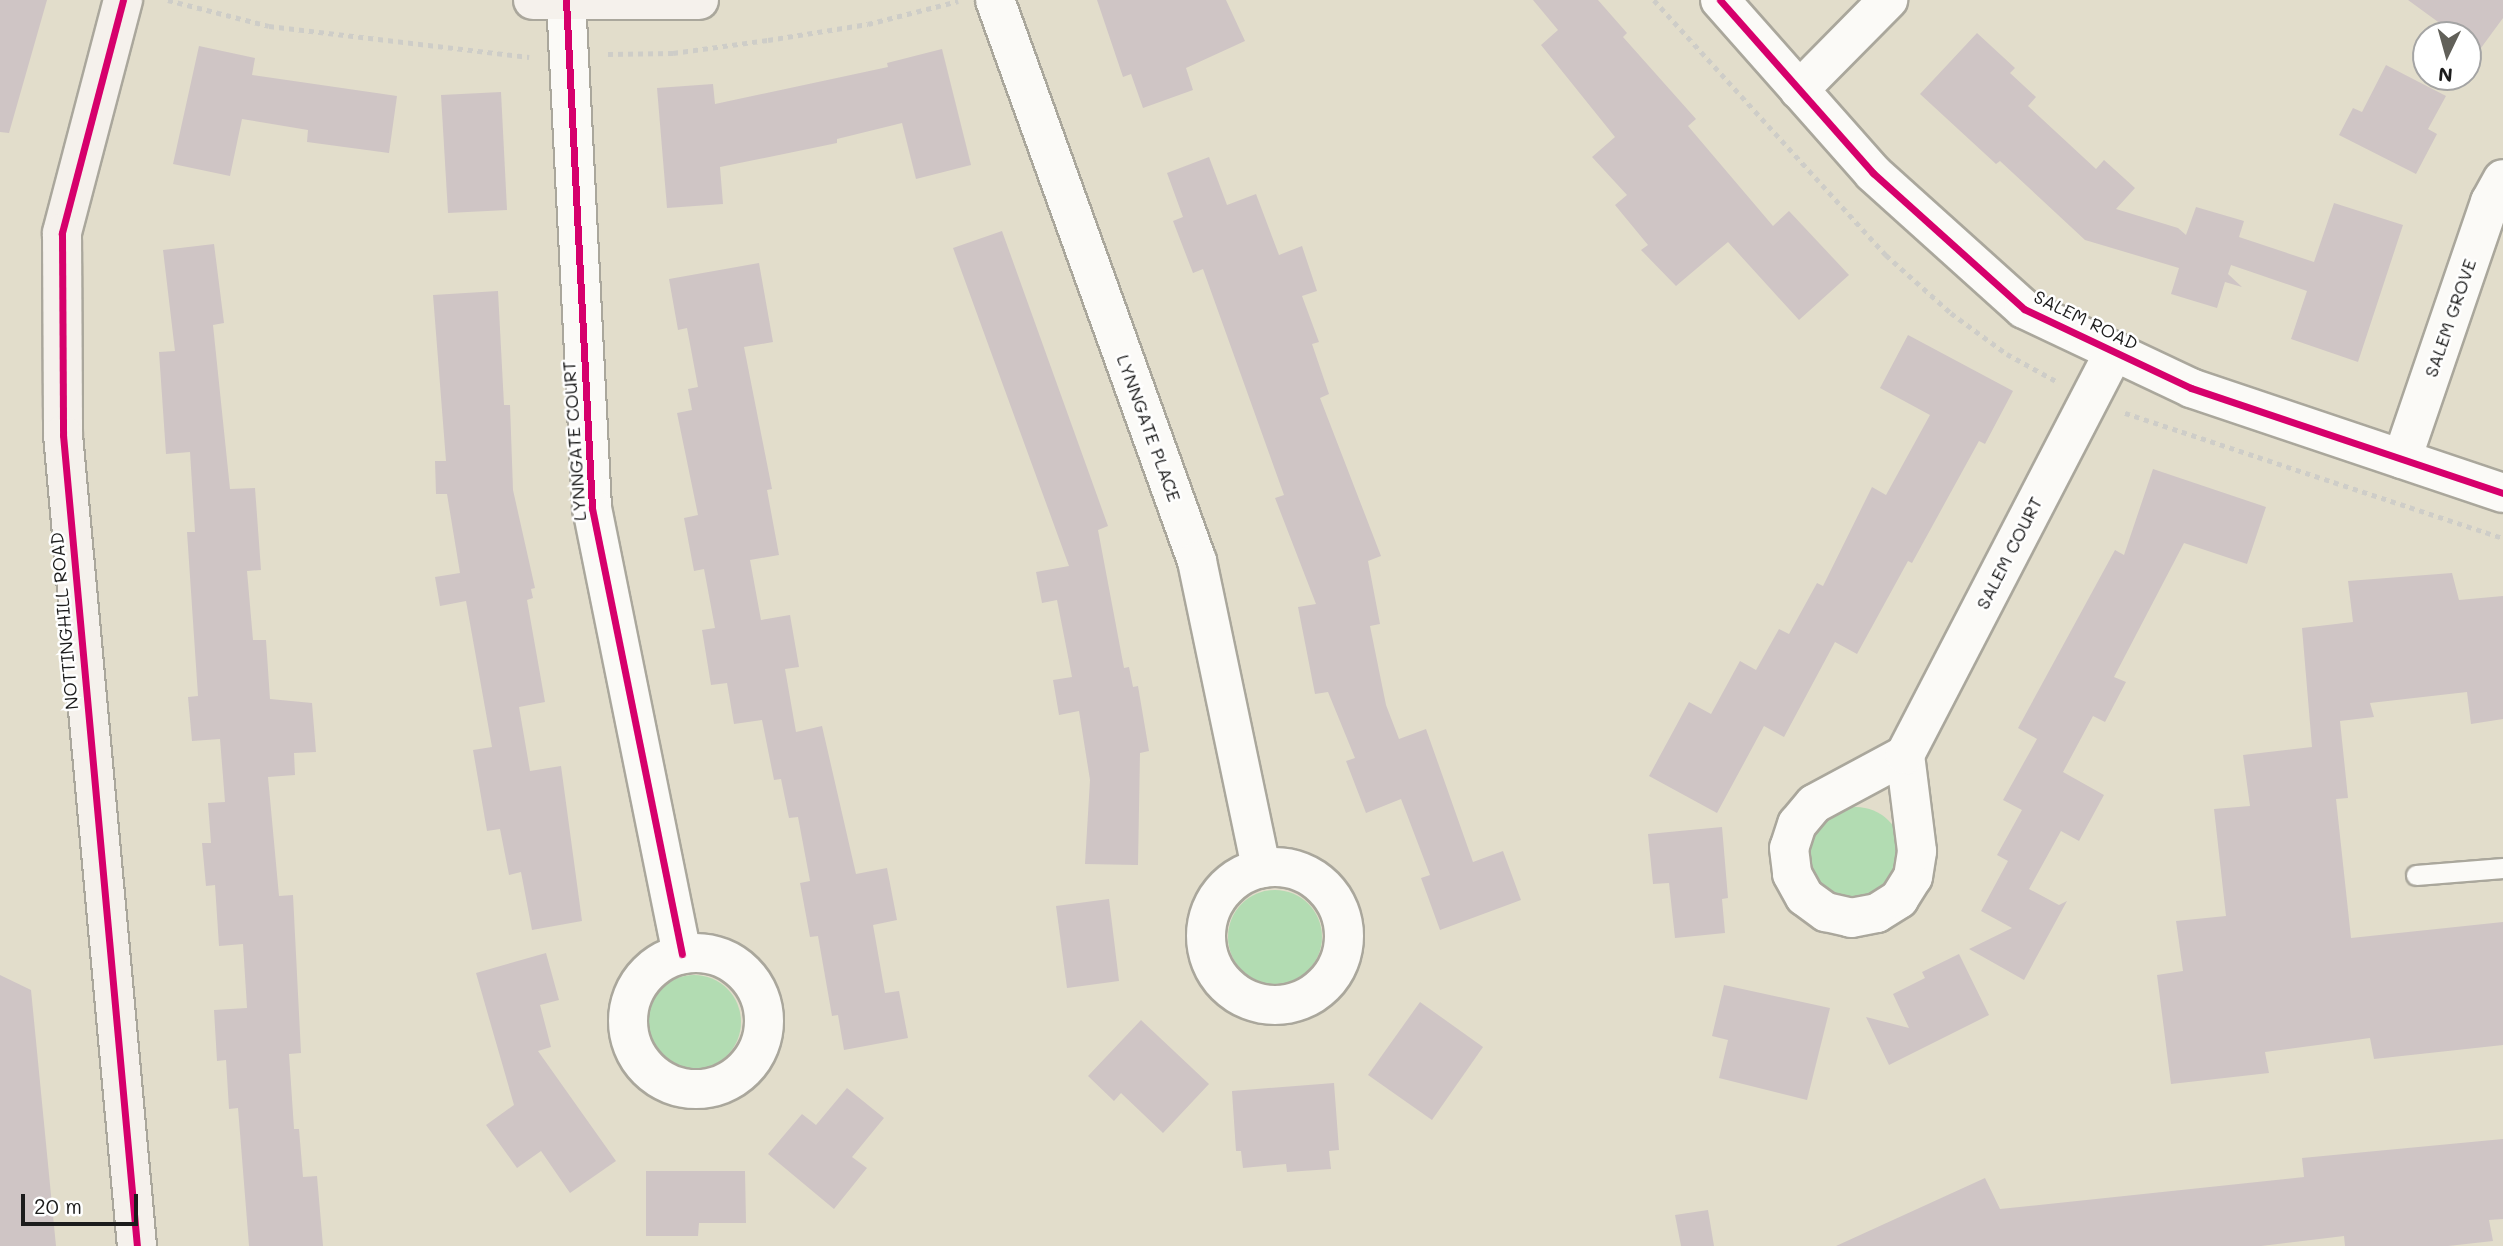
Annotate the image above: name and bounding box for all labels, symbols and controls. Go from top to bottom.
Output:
north arrow [2412,21,2482,91]
text: N [2437,62,2454,89]
street label: SALEM GROVE [2420,256,2480,380]
street label: SALEM ROAD [2030,286,2142,354]
street label: LYNNGATE PLACE [1112,352,1186,504]
street label: LYNNGATE COURT [558,360,590,522]
street label: SALEM COURT [1971,493,2047,613]
street label: NOTTINGHILL ROAD [45,531,83,711]
scale bar [24,1180,142,1224]
text: 20 m [34,1192,82,1219]

